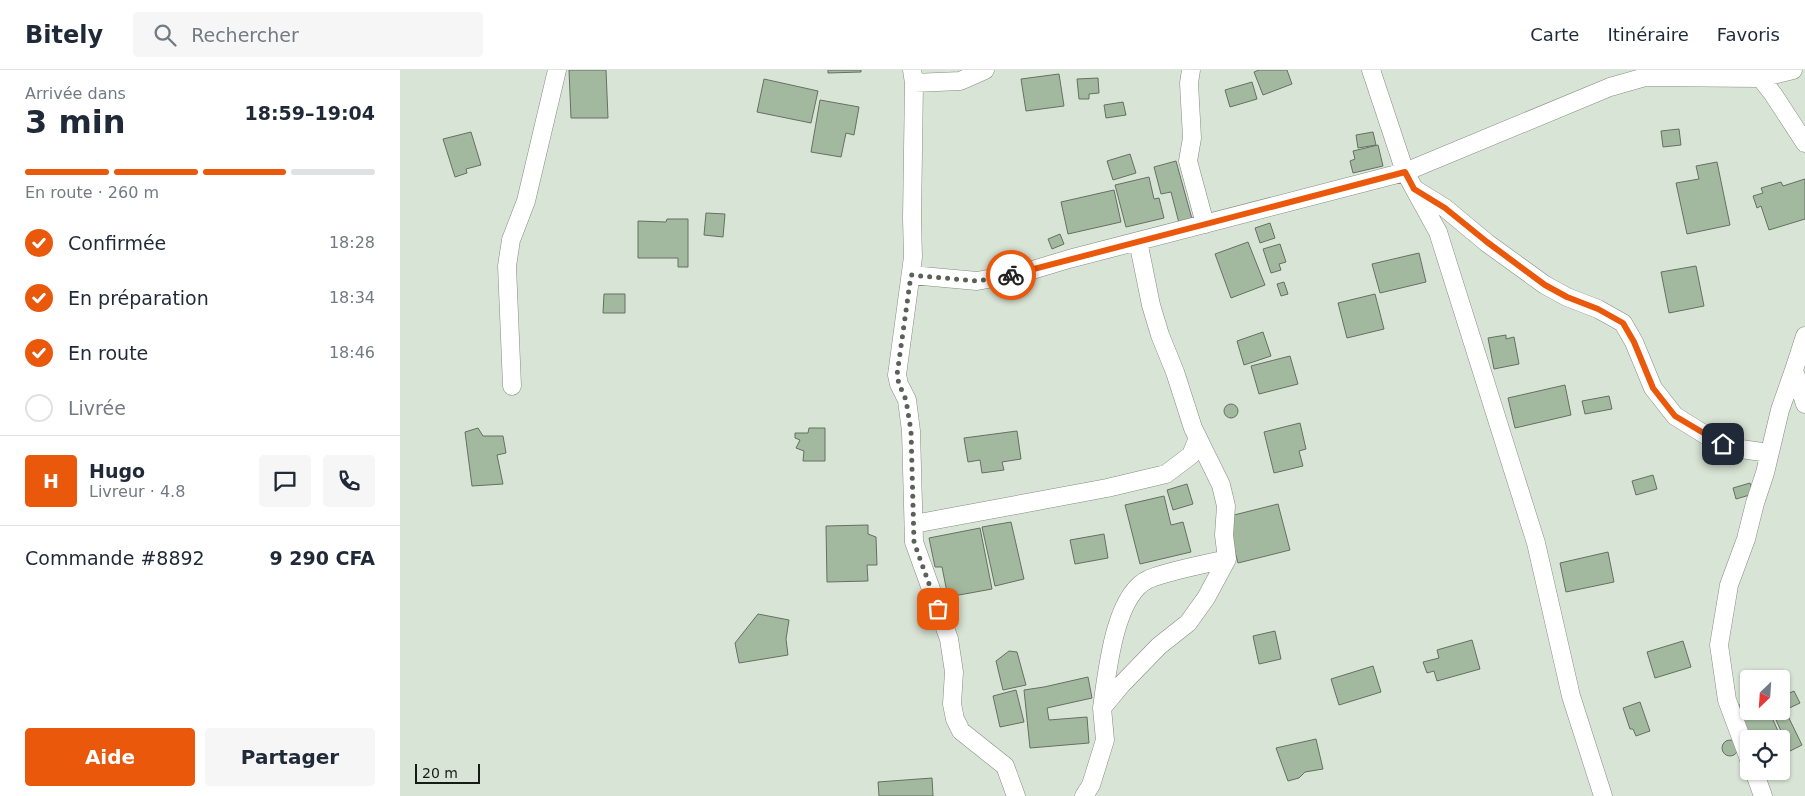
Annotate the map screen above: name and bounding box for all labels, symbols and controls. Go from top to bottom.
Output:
search box [133,12,483,57]
text: Bitely [25,21,103,49]
icon: search [151,21,179,49]
text: Rechercher [191,24,299,46]
text: Carte [1530,24,1579,45]
text: Itinéraire [1607,24,1689,45]
text: Favoris [1717,24,1780,45]
text: Arrivée dans [25,84,126,103]
text: 18:59–19:04 [245,102,375,124]
text: 3 min [25,103,126,141]
text: En route · 260 m [25,183,159,202]
icon: check [25,229,53,257]
text: Confirmée [68,232,166,254]
text: 18:28 [329,233,375,252]
courier [986,250,1036,300]
icon: bike [997,261,1025,289]
icon: check [25,284,53,312]
text: En préparation [68,287,209,309]
text: 18:34 [329,288,375,307]
icon: check [25,339,53,367]
text: En route [68,342,148,364]
text: 18:46 [329,343,375,362]
text: Livrée [68,397,126,419]
pin [1702,423,1744,465]
icon: home [1709,430,1737,458]
button: chat [259,455,311,507]
button: phone [323,455,375,507]
text: Hugo [89,460,145,482]
text: H [43,470,59,492]
text: Livreur · 4.8 [89,482,185,501]
text: Commande #8892 [25,547,205,569]
text: 9 290 CFA [269,547,375,569]
pin [917,588,959,630]
icon: bag [924,595,952,623]
north arrow [1740,670,1790,720]
map controls [1740,670,1790,780]
button: Aide [25,728,195,786]
button: Partager [205,728,375,786]
button: locate [1740,730,1790,780]
scale bar [415,761,480,784]
text: 20 m [422,765,458,781]

